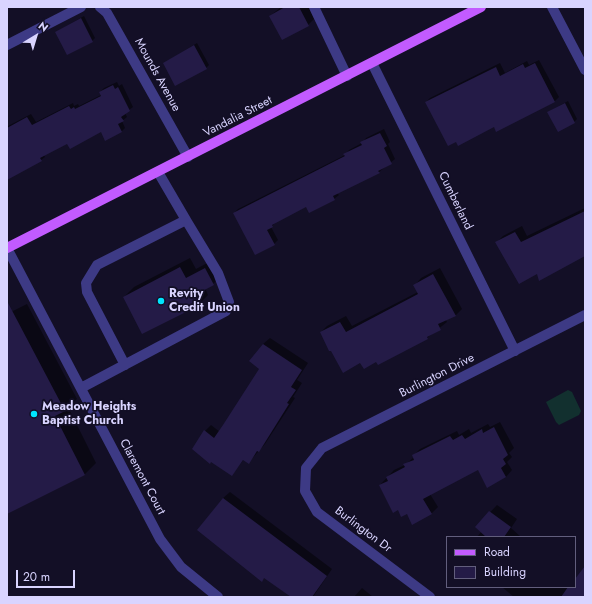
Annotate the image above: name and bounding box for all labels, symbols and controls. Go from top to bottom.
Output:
north arrow [16,16,56,56]
text: N [35,18,52,36]
street label: Mounds Avenue [131,36,183,114]
street label: Vandalia Street [201,93,275,141]
street label: Cumberland [435,170,475,232]
place label: Revity Credit Union [169,287,240,315]
marker: Revity Credit Union [156,296,166,306]
street label: Burlington Drive [397,351,477,401]
place label: Meadow Heights Baptist Church [42,400,136,428]
marker: Meadow Heights Baptist Church [29,409,39,419]
street label: Claremont Court [116,437,168,517]
street label: Burlington Dr [332,504,394,556]
legend [446,536,576,588]
text: Road [484,543,510,561]
scale bar [18,562,77,588]
text: Building [484,563,526,581]
text: 20 m [23,568,50,586]

